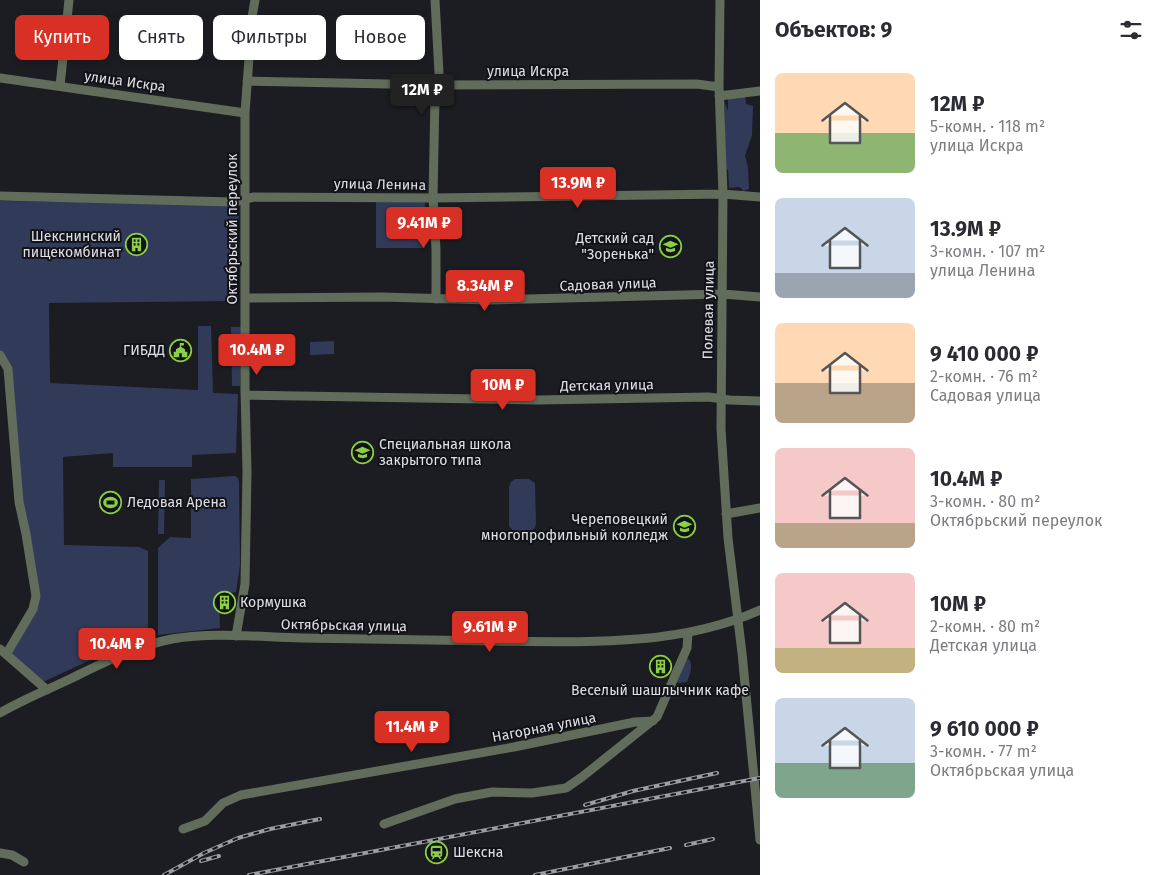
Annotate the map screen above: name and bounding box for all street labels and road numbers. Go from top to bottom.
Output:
street label: улица Искра [487,63,569,80]
street label: улица Искра [83,67,167,96]
street label: Октябрьский переулок [224,153,241,304]
street label: улица Ленина [334,175,426,194]
street label: Полевая улица [699,260,718,360]
street label: Садовая улица [559,274,657,295]
street label: Детская улица [559,376,654,395]
street label: Октябрьская улица [281,616,407,635]
street label: Нагорная улица [491,709,598,746]

